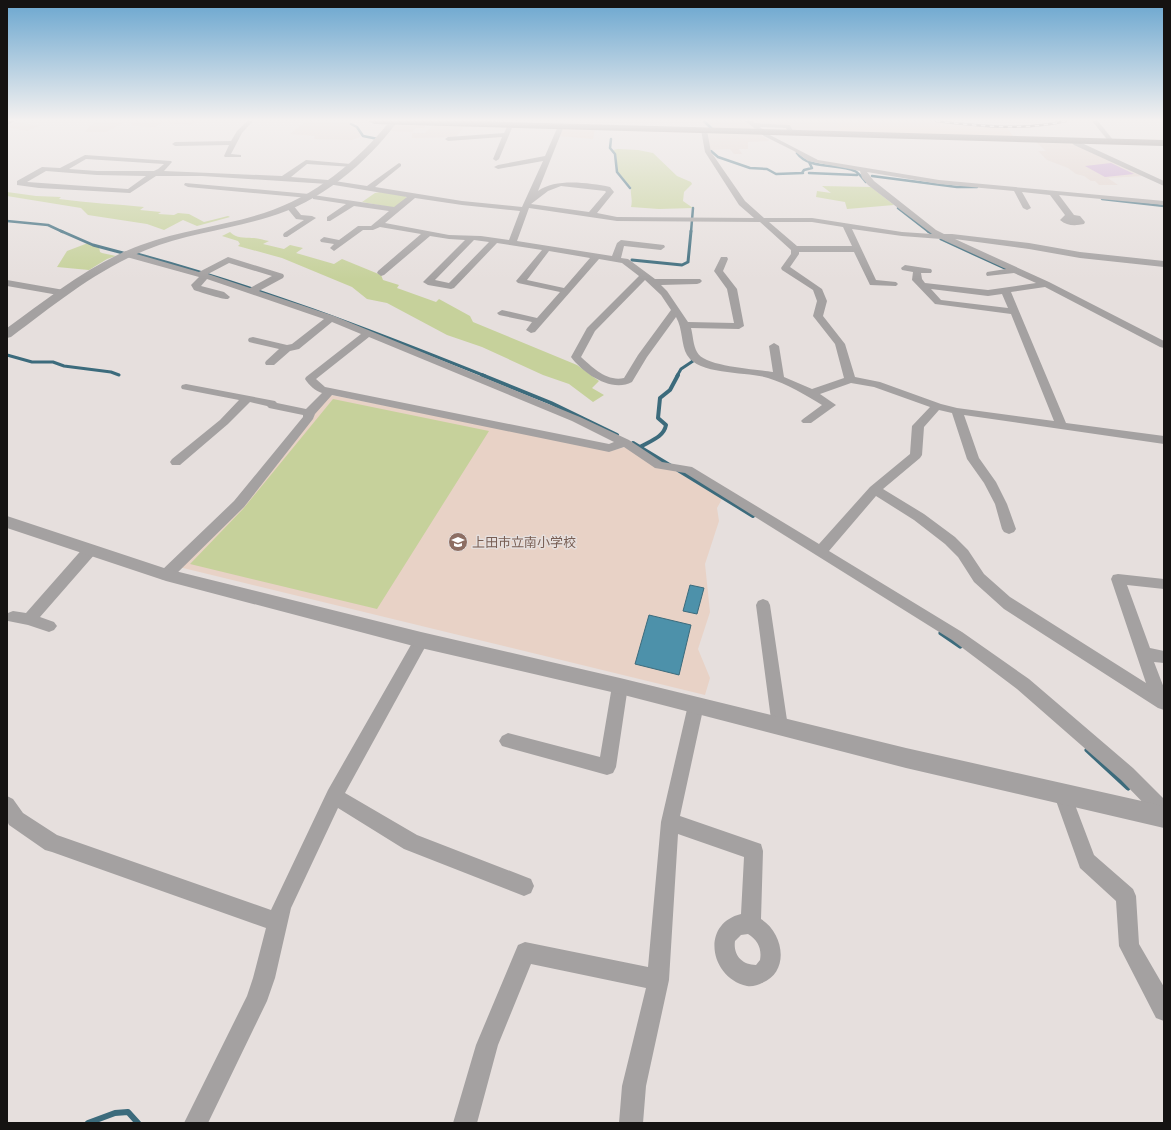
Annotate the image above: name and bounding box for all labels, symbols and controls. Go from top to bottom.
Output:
school or university icon: 上田市立南小学校 [447,531,469,553]
place label: 上田市立南小学校 [472,535,576,550]

